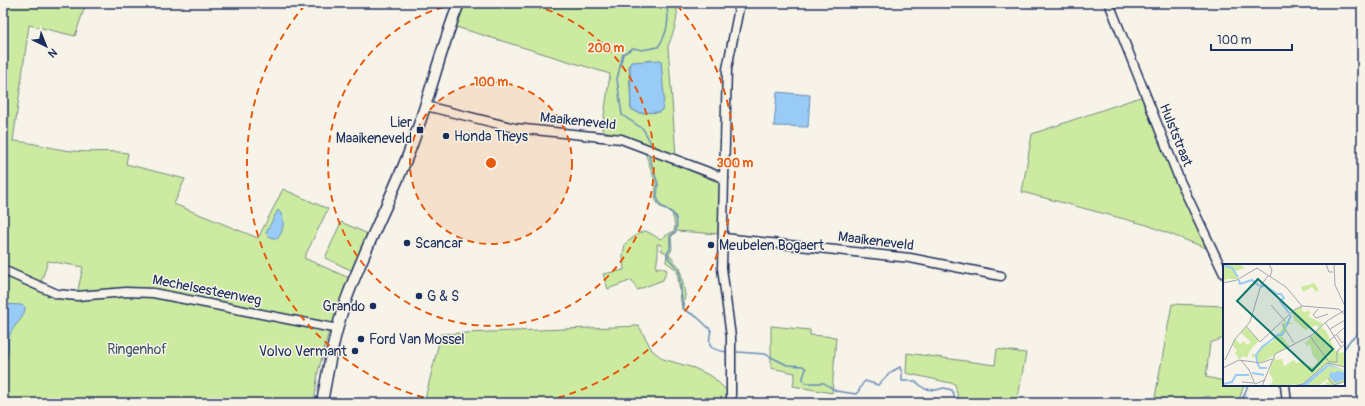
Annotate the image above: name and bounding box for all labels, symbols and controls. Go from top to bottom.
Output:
north arrow [26,26,66,66]
scale bar [1211,26,1292,52]
text: 100 m [1217,33,1252,48]
text: 200 m [588,41,625,56]
text: N [45,46,60,61]
text: 100 m [474,75,509,90]
street label: Hulststraat [1156,101,1196,169]
street label: Maaikeneveld [539,109,617,133]
place label: Lier Maaikeneveld [336,114,412,147]
marker: Lier Maaikeneveld [415,125,425,135]
place label: Honda Theys [454,128,529,145]
marker: Honda Theys [441,131,451,141]
centre of rings [484,156,498,170]
text: 300 m [717,156,754,171]
street label: Maaikeneveld [837,228,915,254]
place label: Scancar [415,235,463,252]
place label: Meubelen Bogaert [719,237,825,254]
marker: Scancar [402,238,412,248]
marker: Meubelen Bogaert [706,240,716,250]
inset map [1223,264,1345,386]
street label: Mechelsesteenweg [151,271,263,309]
place label: G & S [427,288,459,305]
marker: G & S [414,291,424,301]
place label: Grando [323,298,365,315]
marker: Grando [368,301,378,311]
place label: Ford Van Mossel [369,331,465,348]
marker: Ford Van Mossel [356,334,366,344]
park label: Ringenhof [107,341,167,358]
place label: Volvo Vermant [259,343,347,360]
marker: Volvo Vermant [350,346,360,356]

